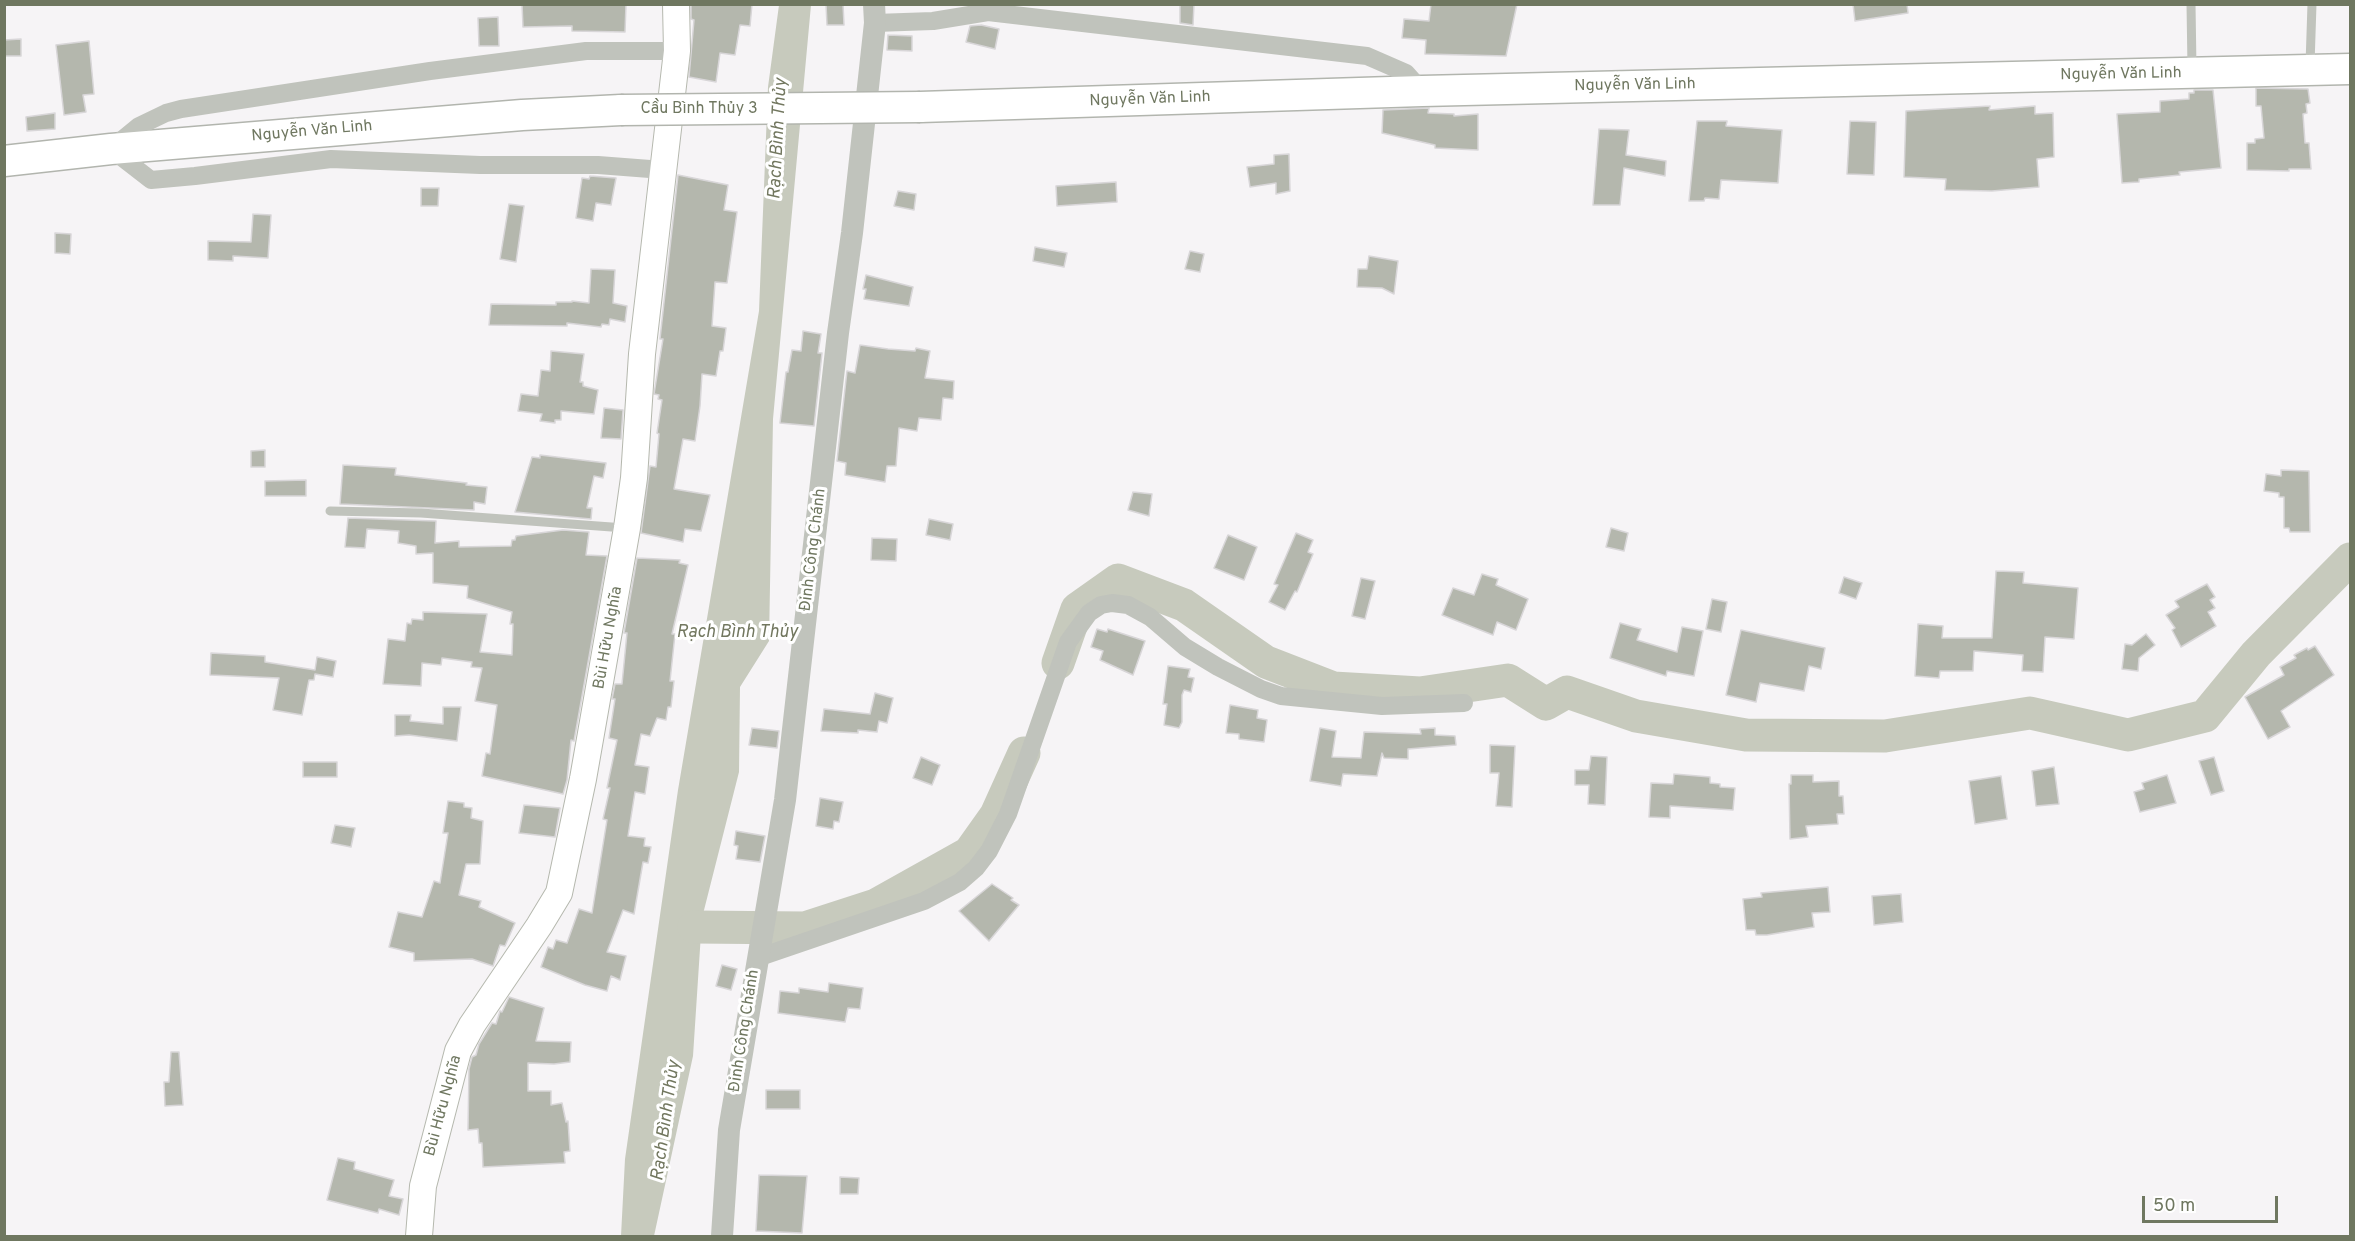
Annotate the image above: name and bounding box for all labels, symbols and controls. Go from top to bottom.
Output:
street label: Nguyễn Văn Linh [2060,64,2182,86]
street label: Nguyễn Văn Linh [1574,75,1696,97]
water label: Rạch Bình Thủy [765,78,793,200]
street label: Nguyễn Văn Linh [1089,88,1211,112]
street label: Cầu Bình Thủy 3 [640,100,758,120]
street label: Nguyễn Văn Linh [251,117,373,147]
street label: Đinh Công Chánh [797,487,831,613]
street label: Bùi Hữu Nghĩa [591,585,627,691]
water label: Rạch Bình Thủy [676,622,798,644]
street label: Đinh Công Chánh [726,968,764,1094]
street label: Bùi Hữu Nghĩa [421,1053,467,1159]
water label: Rạch Bình Thủy [648,1059,686,1183]
scale bar [2145,1184,2282,1222]
text: 50 m [2153,1195,2195,1218]

